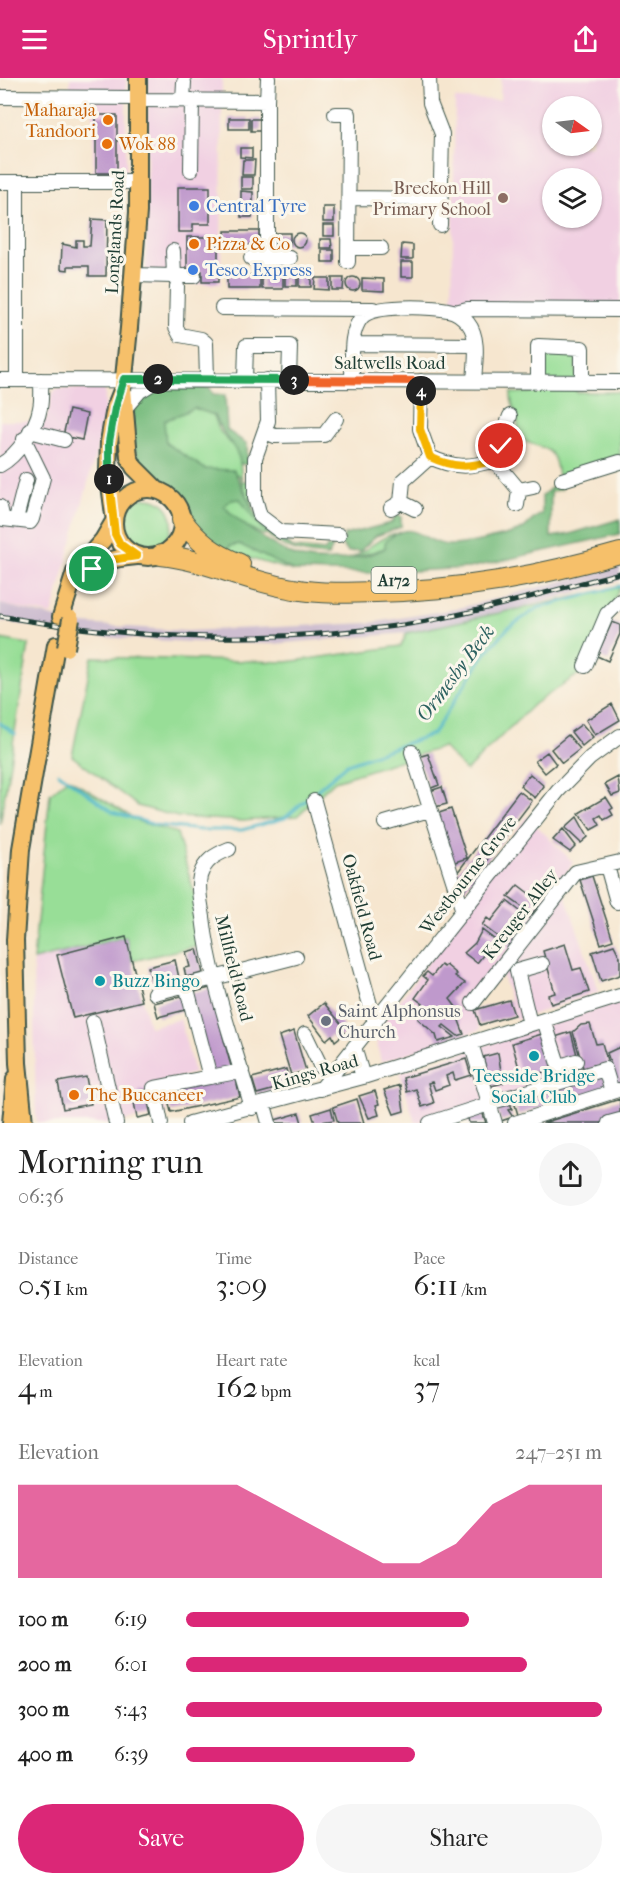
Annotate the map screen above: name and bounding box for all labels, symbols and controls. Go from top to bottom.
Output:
icon: menu [18,23,51,56]
text: Sprintly [263,23,357,55]
icon: share [569,23,602,56]
north arrow [542,96,602,156]
map controls [542,96,602,228]
place label: Maharaja Tandoori [24,100,97,142]
marker: Maharaja Tandoori [101,113,115,127]
place label: Wok 88 [118,134,176,155]
marker: Wok 88 [100,137,114,151]
button: layers [542,168,602,228]
street label: Longlands Road [102,169,129,295]
place label: Breckon Hill Primary School [373,178,491,220]
marker: Breckon Hill Primary School [496,191,510,205]
place label: Central Tyre [206,196,306,217]
marker: Central Tyre [187,199,201,213]
place label: Pizza & Co [206,234,290,255]
marker: Pizza & Co [187,237,201,251]
place label: Tesco Express [205,260,312,281]
marker: Tesco Express [186,263,200,277]
street label: Saltwells Road [334,353,446,374]
pin: 2 [143,364,173,394]
pin: 3 [279,365,309,395]
text: 2 [154,369,162,388]
text: 3 [291,370,297,389]
pin: 4 [406,376,436,406]
text: 4 [416,381,426,400]
pin [475,420,526,471]
icon: check [484,429,517,462]
pin: 1 [94,464,124,494]
text: 1 [106,469,112,488]
pin [66,543,117,594]
icon: arrive [75,552,108,585]
road number: A172 [372,567,416,593]
water label: Ormesby Beck [412,620,499,726]
street label: Westbourne Grove [415,812,521,939]
street label: Oakfield Road [337,852,386,963]
street label: Kreuger Alley [478,864,563,964]
street label: Millfield Road [210,913,257,1024]
place label: Buzz Bingo [112,971,200,992]
marker: Buzz Bingo [93,974,107,988]
place label: Saint Alphonsus Church [338,1001,461,1043]
marker: Saint Alphonsus Church [319,1014,333,1028]
marker: Teesside Bridge Social Club [527,1049,541,1063]
street label: Kings Road [269,1050,361,1095]
place label: Teesside Bridge Social Club [473,1066,595,1108]
place label: The Buccaneer [86,1085,203,1106]
marker: The Buccaneer [67,1088,81,1102]
text: Morning run [18,1143,203,1182]
button: share [539,1143,602,1206]
text: 06:36 [18,1185,64,1208]
text: Distance [18,1249,78,1268]
text: Time [216,1249,252,1268]
text: Pace [413,1249,445,1268]
text: 0.51 [18,1268,63,1303]
text: 3:09 [216,1268,268,1303]
text: 6:11 [413,1268,458,1303]
text: km [63,1280,88,1299]
text: /km [458,1280,487,1299]
text: Elevation [18,1351,83,1370]
text: Heart rate [216,1351,287,1370]
text: kcal [413,1351,440,1370]
text: 4 [18,1370,36,1405]
text: 162 [216,1370,258,1405]
text: 37 [413,1370,440,1405]
text: m [36,1382,52,1401]
text: bpm [258,1382,292,1401]
text: Elevation [18,1441,99,1464]
text: 247–251 m [515,1441,602,1464]
text: 100 m [18,1608,68,1631]
text: 6:19 [114,1608,147,1631]
text: 200 m [18,1653,71,1676]
text: 6:01 [114,1653,148,1676]
text: 300 m [18,1698,69,1721]
text: 5:43 [114,1698,148,1721]
text: 400 m [18,1743,73,1766]
text: 6:39 [114,1743,148,1766]
button: Save [18,1804,304,1873]
button: Share [316,1804,602,1873]

